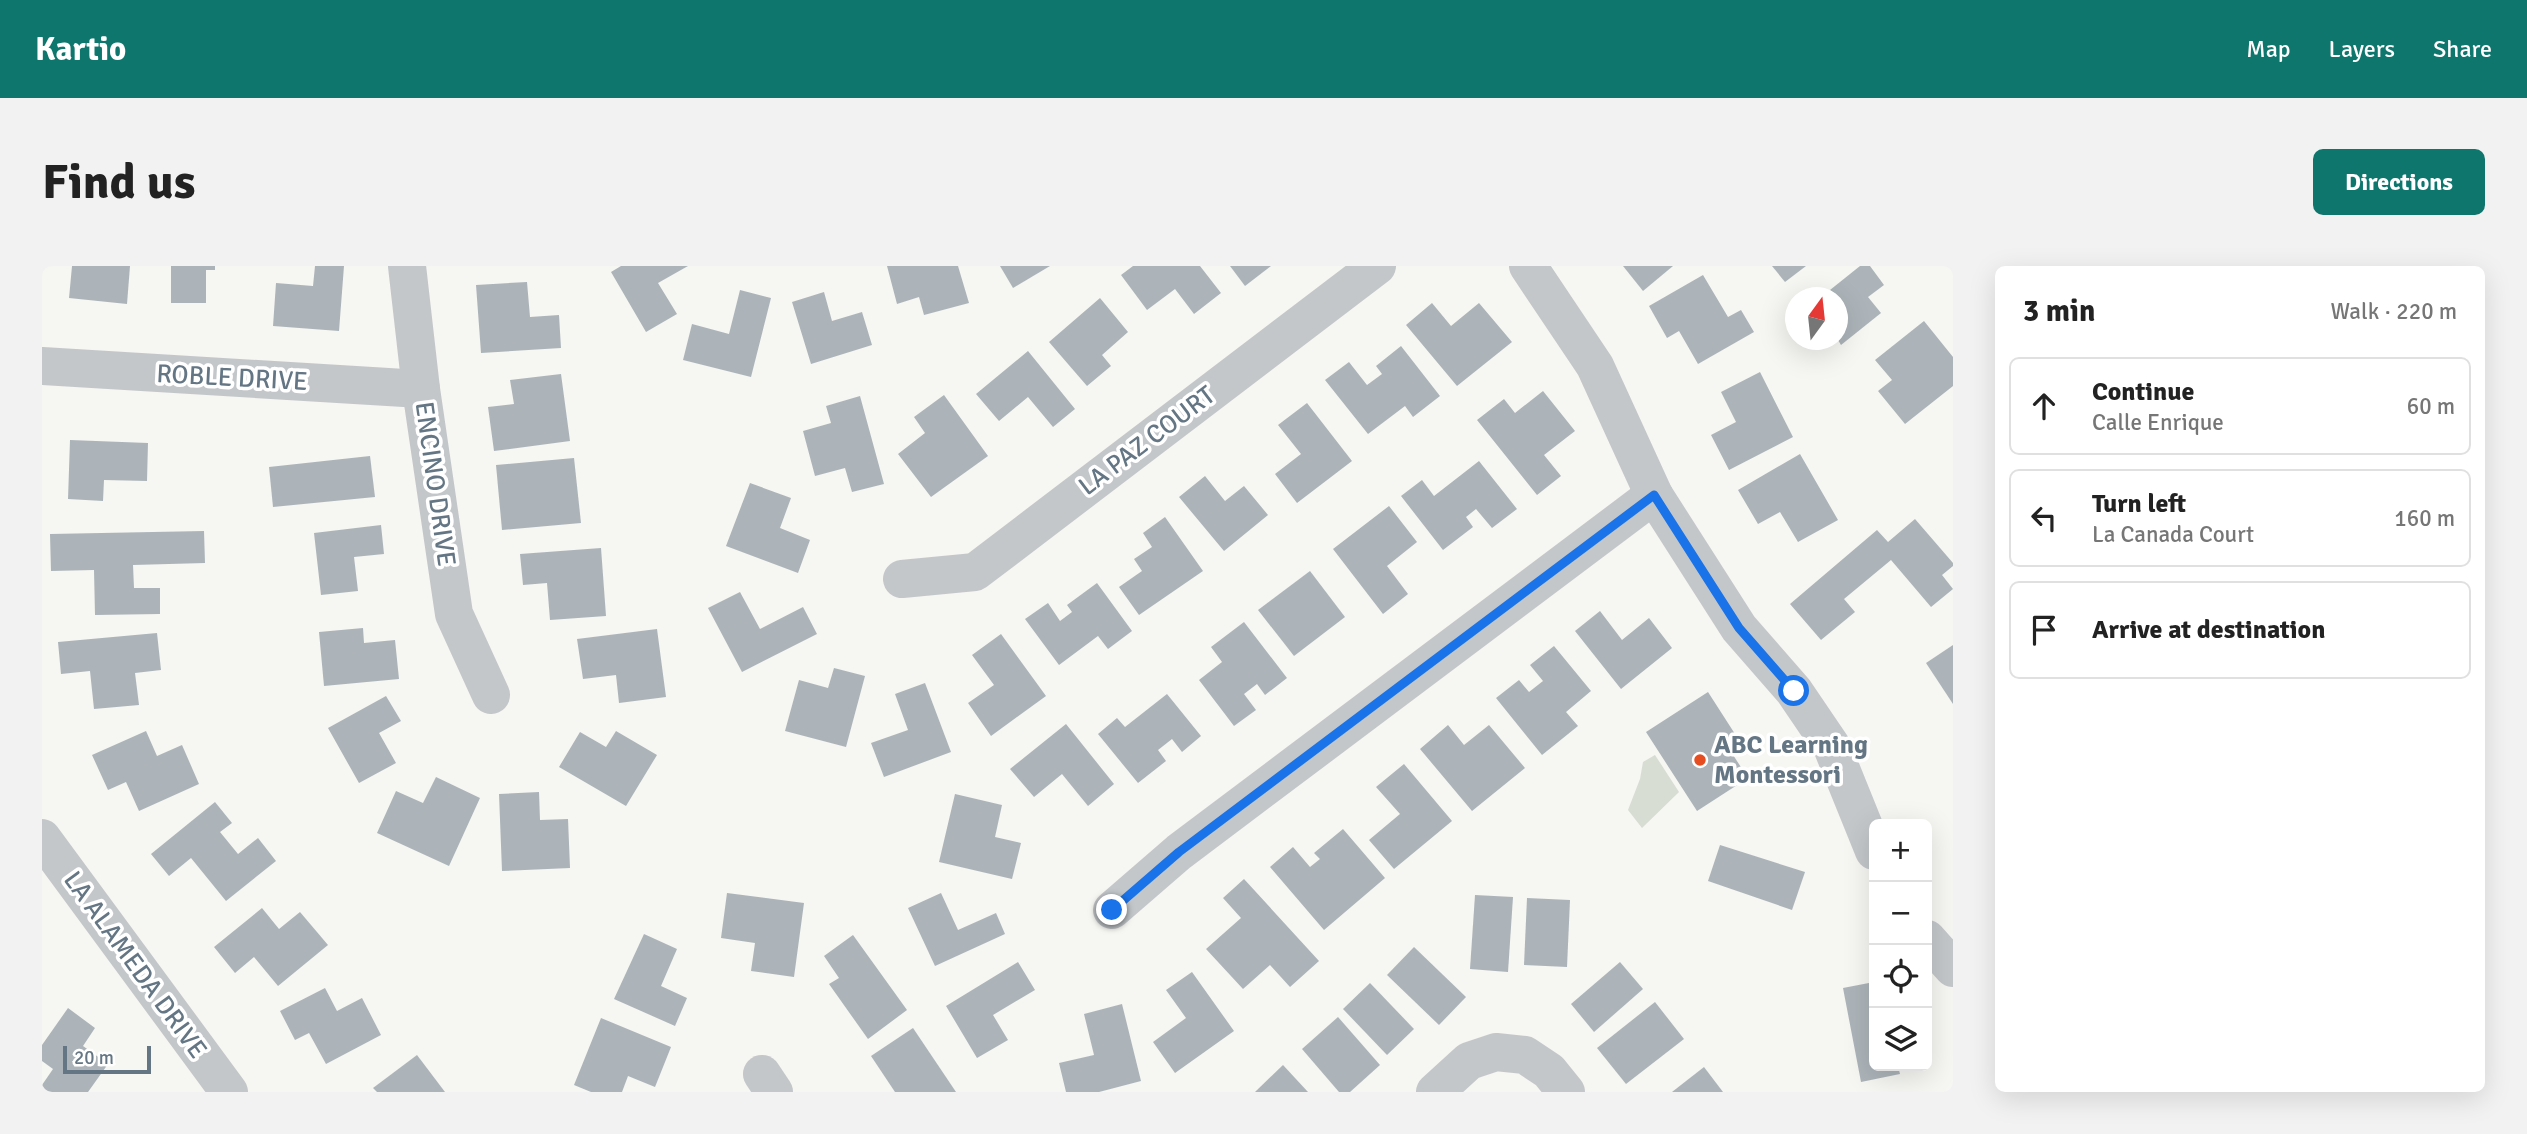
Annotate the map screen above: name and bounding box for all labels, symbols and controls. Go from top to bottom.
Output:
text: Kartio [35,29,126,70]
text: Map [2246,34,2291,64]
text: Layers [2329,34,2395,64]
text: Share [2433,34,2492,64]
button: Directions [2313,149,2485,215]
text: Find us [42,152,195,212]
north arrow [1785,287,1848,350]
text: 3 min [2023,293,2095,330]
text: Walk · 220 m [2331,297,2457,326]
street label: ROBLE DRIVE [155,358,309,398]
text: Continue [2092,376,2194,408]
street label: LA PAZ COURT [1073,379,1222,503]
icon: ahead [2025,387,2063,425]
text: 60 m [2407,392,2455,421]
street label: ENCINO DRIVE [408,400,462,568]
text: Calle Enrique [2092,408,2224,437]
text: Turn left [2092,488,2186,520]
icon: left [2025,499,2063,537]
text: 160 m [2394,504,2455,533]
text: La Canada Court [2092,520,2254,549]
icon: arrive [2025,611,2063,649]
text: Arrive at destination [2092,614,2325,646]
route start [1778,675,1809,706]
place label: ABC Learning Montessori [1714,729,1868,791]
marker: ABC Learning Montessori [1692,752,1708,768]
map controls [1869,819,1932,1071]
button: + [1869,819,1932,882]
street label: LA ALAMEDA DRIVE [56,865,214,1065]
button: − [1869,882,1932,945]
route end [1096,894,1127,925]
button: locate [1869,945,1932,1008]
button: layers [1869,1008,1932,1071]
scale bar [63,1043,150,1075]
text: 20 m [74,1046,114,1070]

